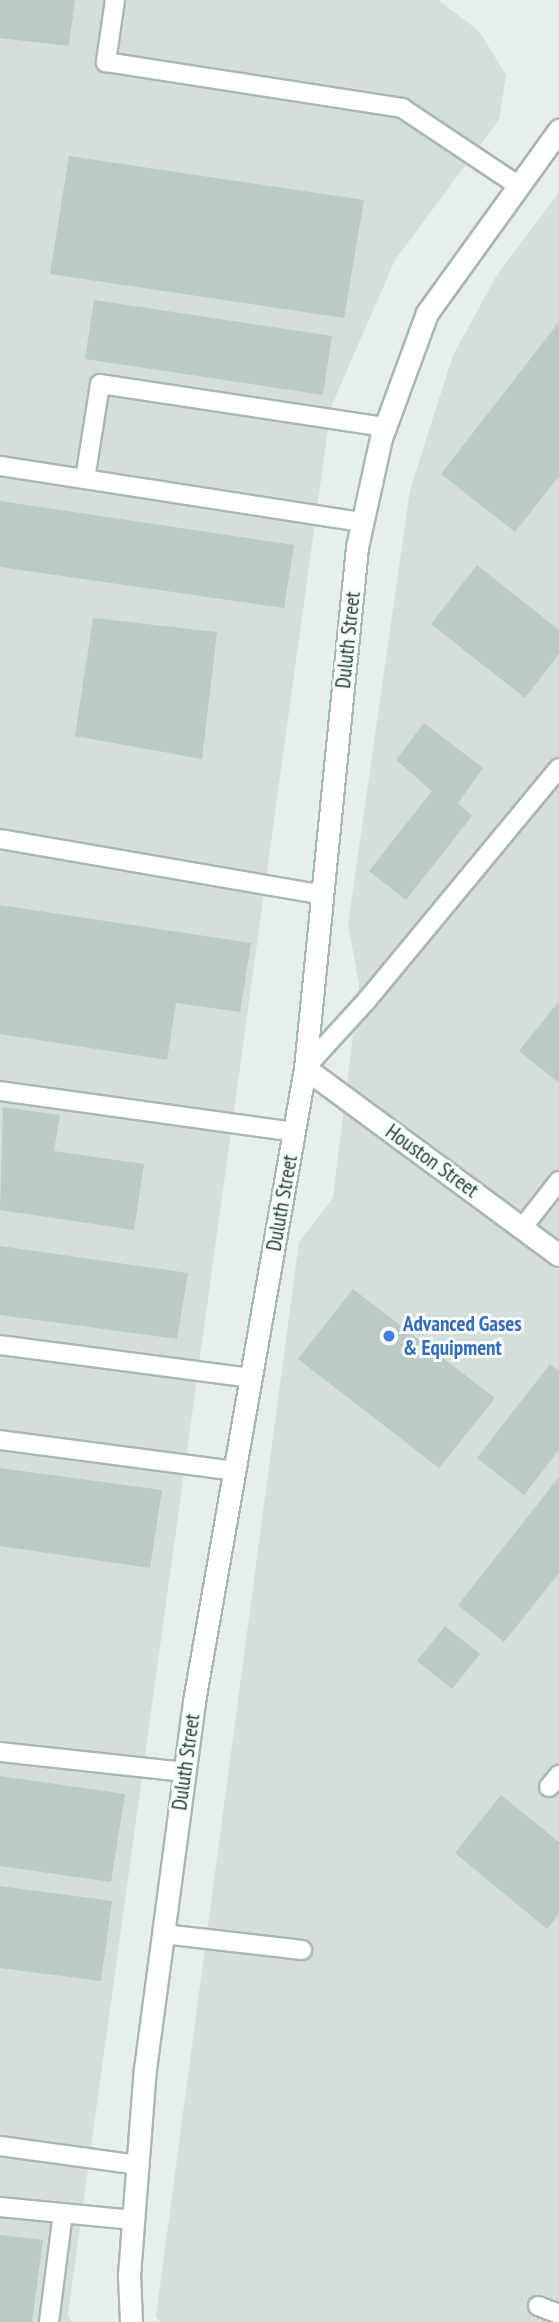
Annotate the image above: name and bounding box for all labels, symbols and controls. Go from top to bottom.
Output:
street label: Duluth Street [330,590,366,690]
street label: Houston Street [381,1119,483,1203]
street label: Duluth Street [261,1153,303,1253]
place label: Advanced Gases & Equipment [403,1311,522,1361]
marker: Advanced Gases & Equipment [381,1328,397,1344]
street label: Duluth Street [167,1712,205,1812]

